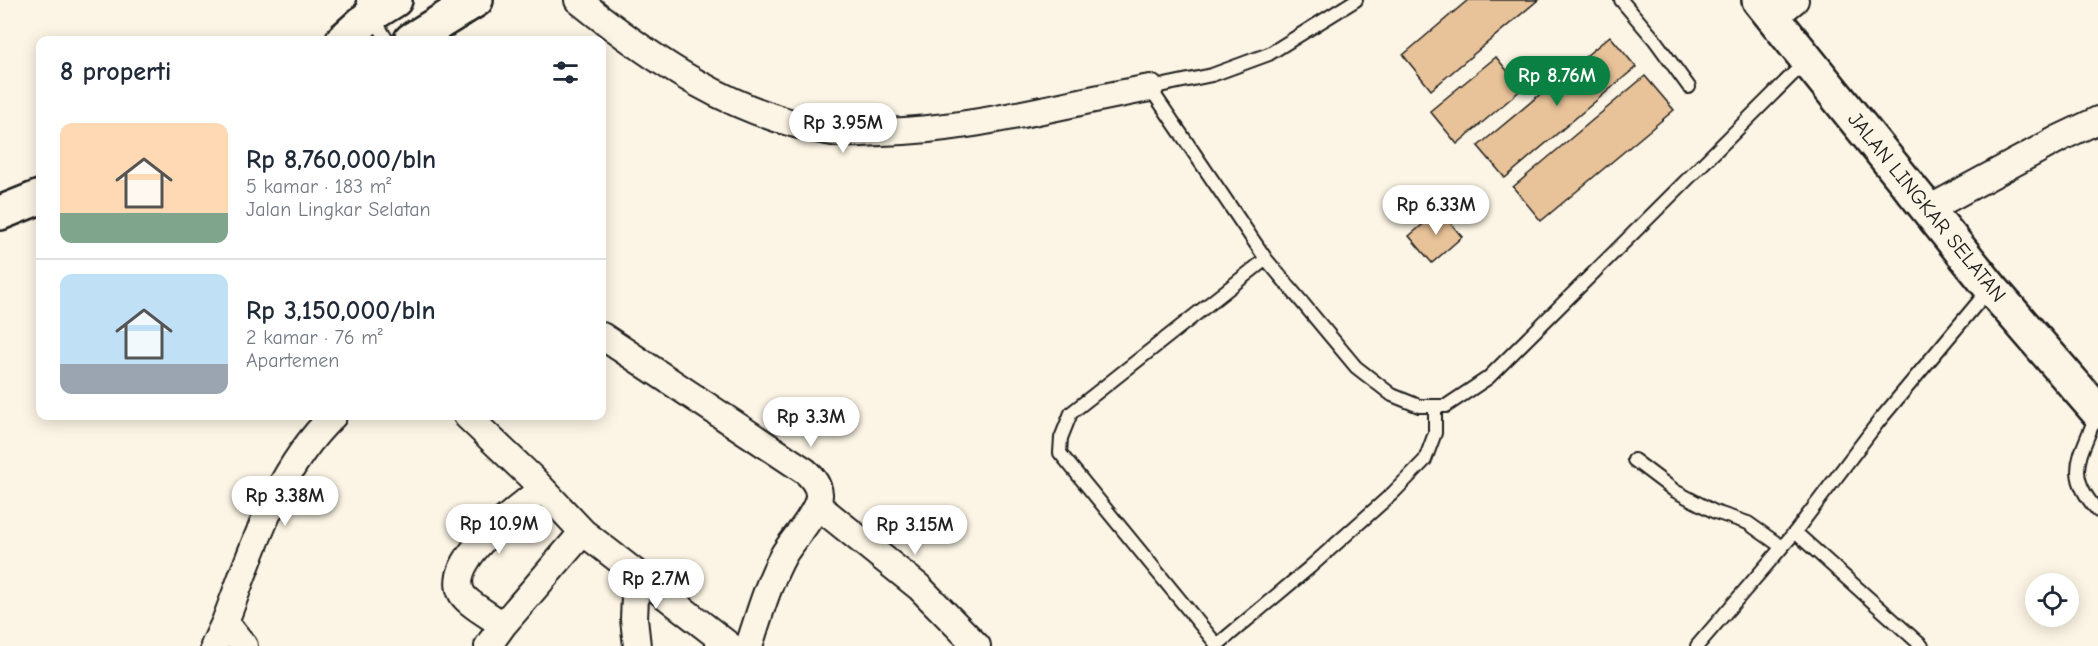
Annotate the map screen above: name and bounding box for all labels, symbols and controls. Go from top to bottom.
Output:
icon: filters [549,56,582,89]
pin: Rp 8.76M [1495,56,1619,107]
text: 8 properti [60,57,171,87]
text: Rp 8.76M [1518,64,1596,87]
pin: Rp 3.95M [781,103,905,154]
street label: JALAN LINGKAR SELATAN [1843,107,2011,307]
text: Rp 3.95M [803,111,883,134]
text: Rp 8,760,000/bln [246,145,436,175]
icon: home [108,147,180,219]
text: 5 kamar · 183 m² [246,175,391,198]
pin: Rp 6.33M [1374,185,1498,236]
text: Rp 6.33M [1396,193,1476,216]
text: Jalan Lingkar Selatan [246,198,431,221]
text: Rp 3,150,000/bln [246,296,436,326]
icon: home [108,298,180,370]
text: 2 kamar · 76 m² [246,326,383,349]
text: Apartemen [246,349,339,372]
pin: Rp 3.3M [756,397,866,448]
text: Rp 3.3M [777,405,845,428]
pin: Rp 3.38M [223,476,347,527]
text: Rp 3.38M [246,484,324,507]
pin: Rp 10.9M [437,504,561,555]
pin: Rp 3.15M [853,505,977,556]
text: Rp 10.9M [460,512,538,535]
text: Rp 3.15M [876,513,954,536]
pin: Rp 2.7M [601,559,711,610]
text: Rp 2.7M [622,567,690,590]
map controls [2025,573,2079,627]
button: locate [2025,573,2079,627]

